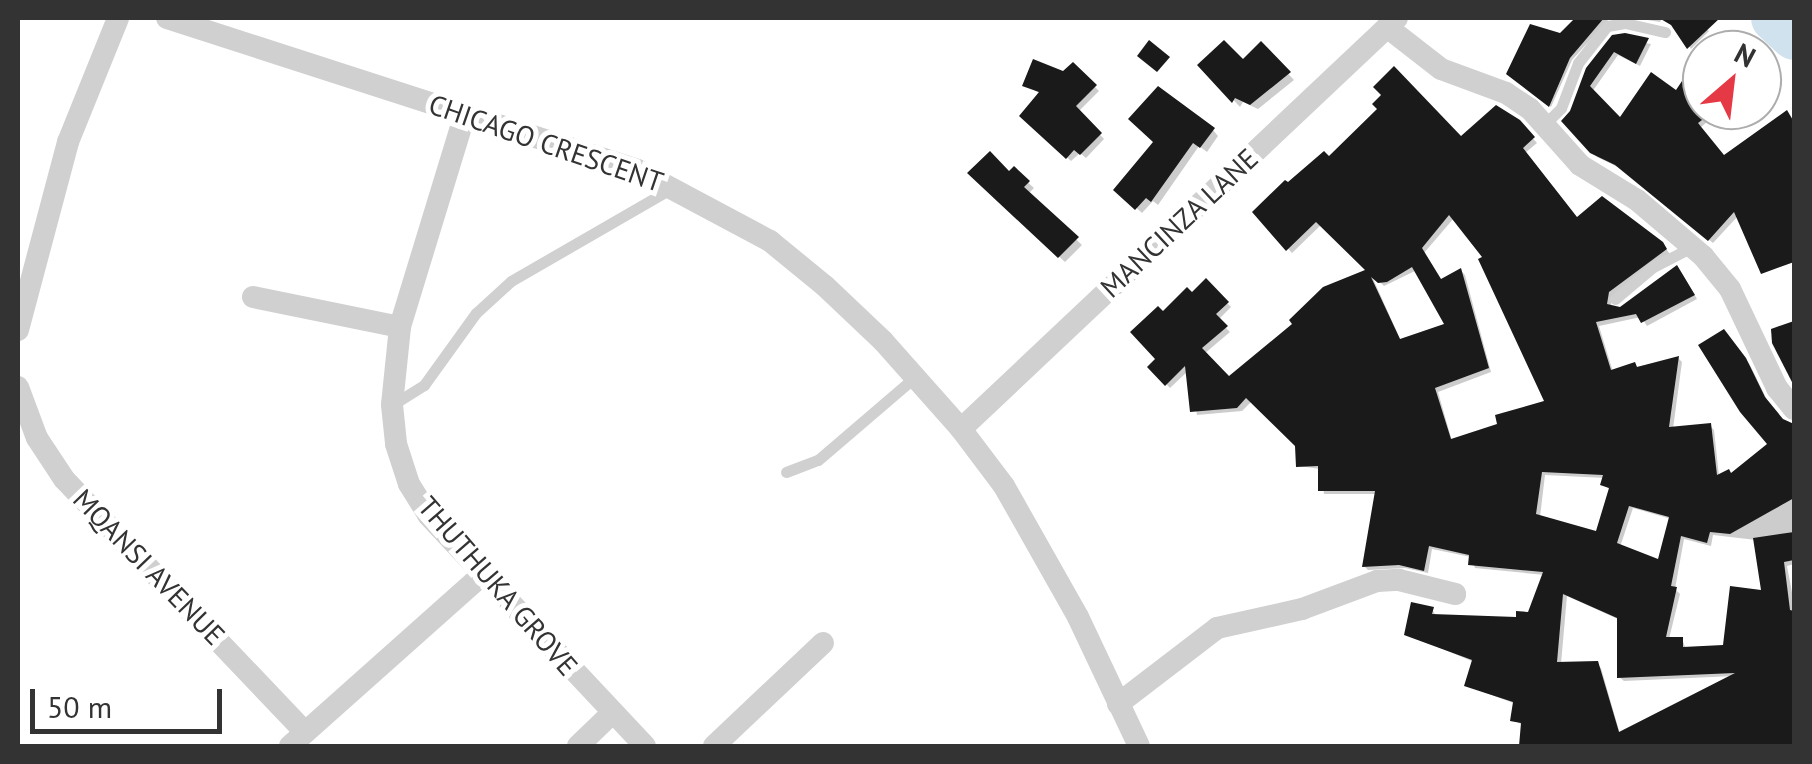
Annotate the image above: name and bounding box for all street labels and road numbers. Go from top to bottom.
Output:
street label: CHICAGO CRESCENT [424,87,668,199]
street label: MANCINZA LANE [1093,141,1265,305]
street label: MQANSI AVENUE [66,482,232,652]
street label: THUTHUKA GROVE [411,489,585,683]

